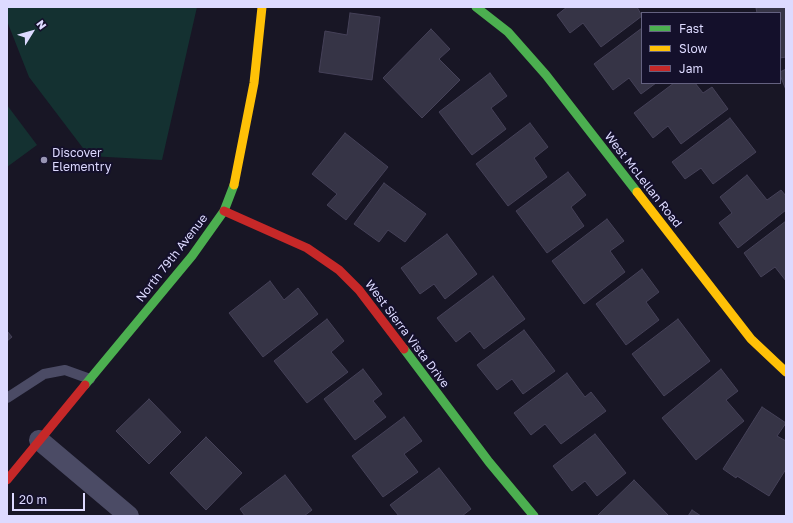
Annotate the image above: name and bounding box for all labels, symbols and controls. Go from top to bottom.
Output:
north arrow [12,12,52,52]
legend [641,12,781,84]
text: N [34,17,50,32]
text: Fast [679,21,704,36]
text: Slow [679,41,707,56]
text: Jam [679,61,703,76]
street label: West McLellan Road [601,129,685,231]
place label: Discover Elementry [52,146,111,174]
marker: Discover Elementry [39,155,49,165]
street label: North 79th Avenue [133,211,211,305]
street label: West Sierra Vista Drive [362,277,452,391]
scale bar [14,485,87,511]
text: 20 m [19,492,47,507]

